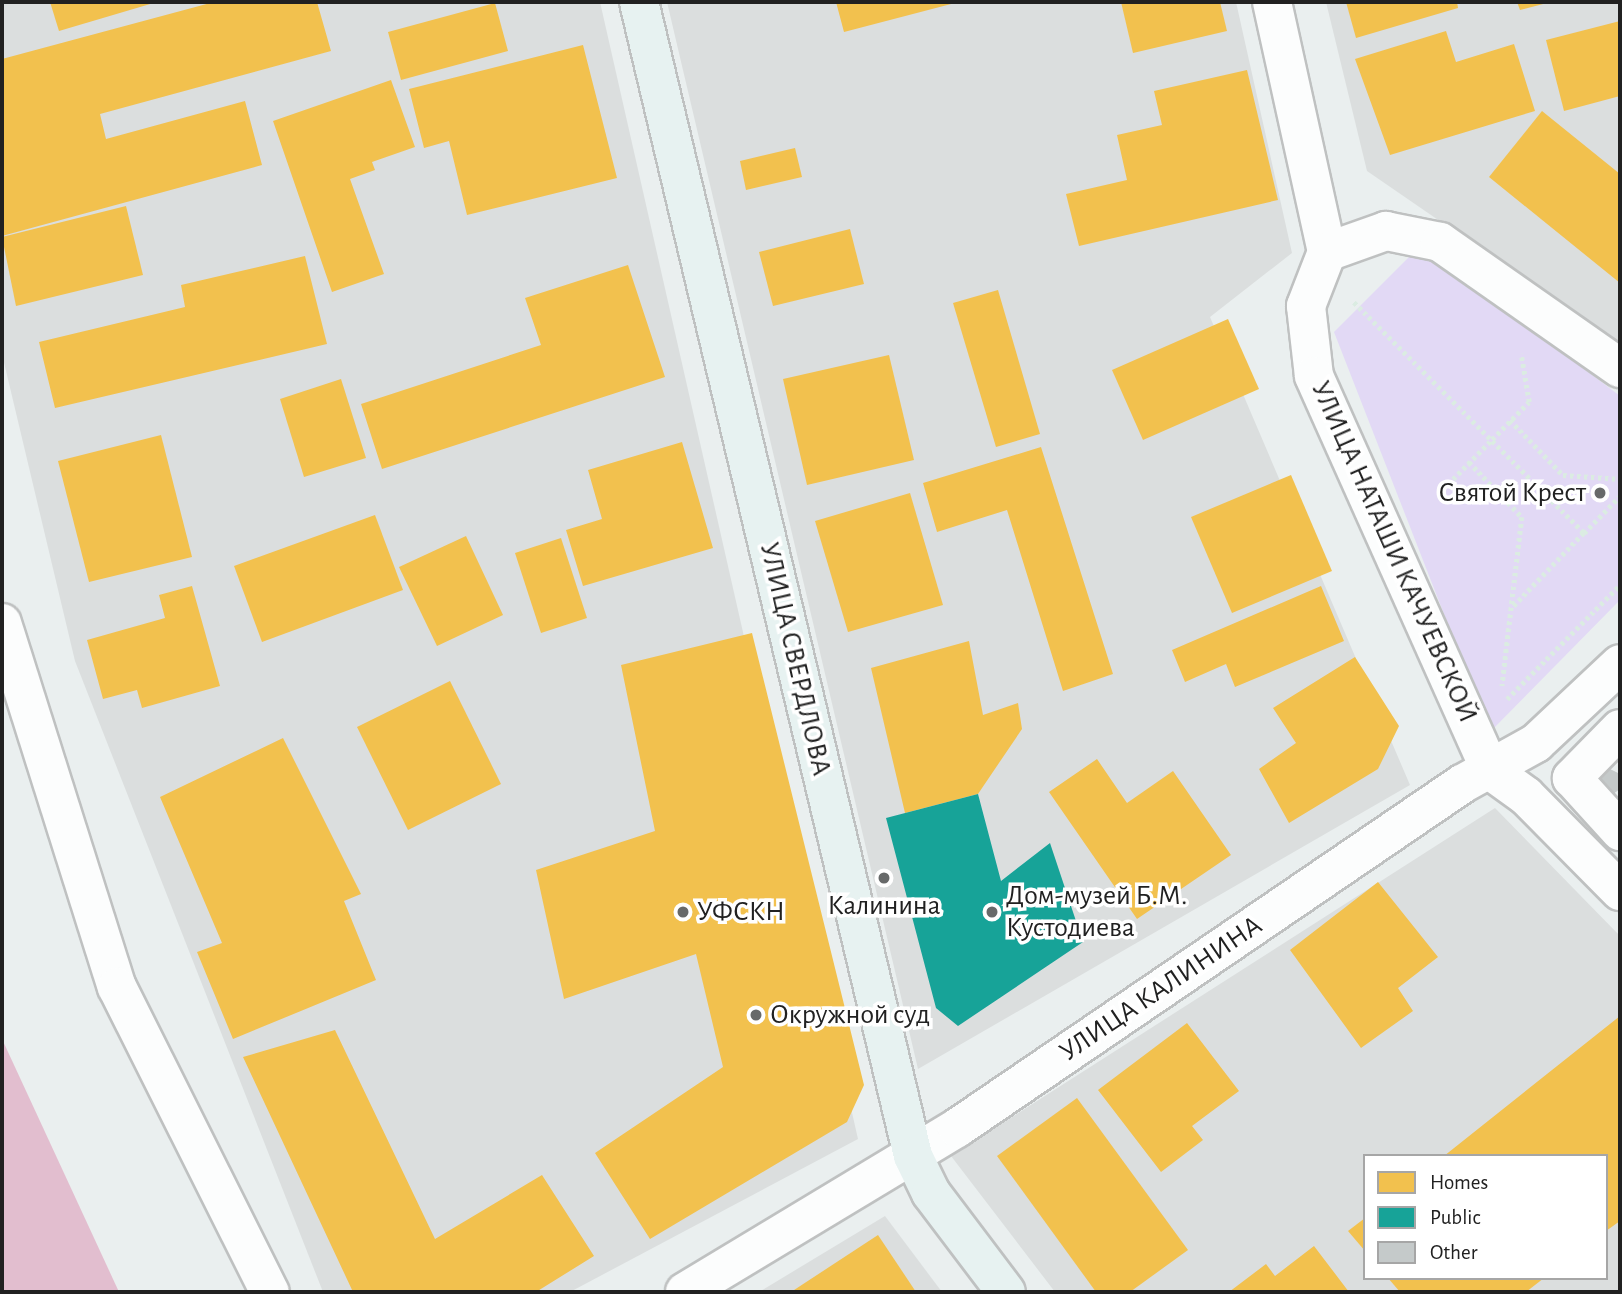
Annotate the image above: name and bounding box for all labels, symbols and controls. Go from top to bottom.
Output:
street label: УЛИЦА НАТАШИ КАЧУЕВСКОЙ [1303,376,1485,728]
place label: Святой Крест [1438,476,1586,510]
marker: Святой Крест [1592,485,1608,501]
street label: УЛИЦА СВЕРДЛОВА [752,539,838,779]
marker: Калинина [876,870,892,886]
place label: Дом-музей Б.М. Кустодиева [1006,879,1187,945]
place label: Калинина [827,889,941,923]
place label: УФСКН [697,895,785,929]
marker: УФСКН [675,904,691,920]
marker: Дом-музей Б.М. Кустодиева [984,904,1000,920]
street label: УЛИЦА КАЛИНИНА [1053,909,1269,1069]
place label: Окружной суд [770,998,930,1032]
marker: Окружной суд [748,1007,764,1023]
legend [1363,1154,1608,1280]
text: Homes [1430,1172,1488,1193]
text: Public [1430,1207,1480,1228]
text: Other [1430,1242,1477,1263]

